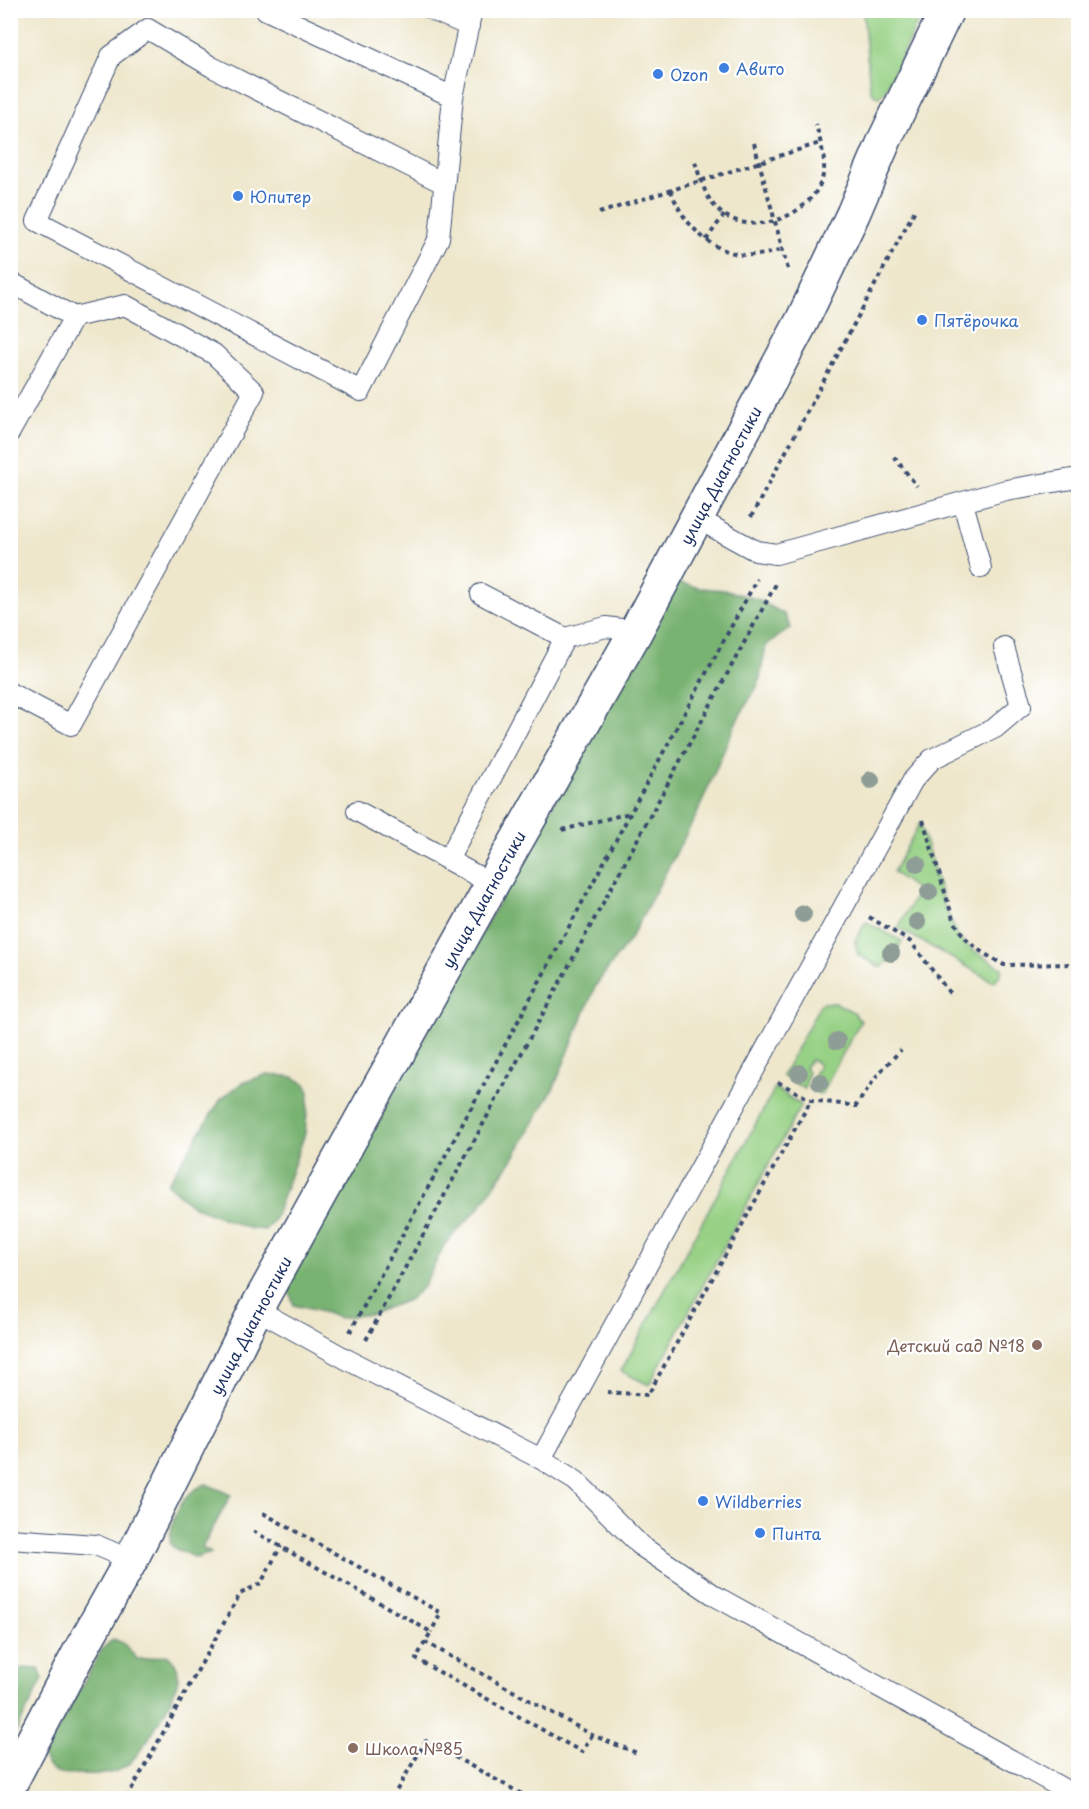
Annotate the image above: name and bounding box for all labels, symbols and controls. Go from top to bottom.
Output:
place label: Авито [736,56,784,80]
marker: Авито [717,61,731,75]
place label: Ozon [670,62,708,86]
marker: Ozon [651,67,665,81]
place label: Юпитер [250,184,311,208]
marker: Юпитер [231,189,245,203]
place label: Пятёрочка [934,308,1019,332]
marker: Пятёрочка [915,313,929,327]
street label: улица Диагностики [673,401,767,549]
street label: улица Диагностики [435,826,531,972]
street label: улица Диагностики [203,1251,297,1399]
place label: Детский сад №18 [886,1333,1025,1357]
marker: Детский сад №18 [1030,1338,1044,1352]
place label: Wildberries [715,1489,802,1513]
marker: Wildberries [696,1494,710,1508]
place label: Пинта [772,1521,822,1545]
marker: Пинта [753,1526,767,1540]
place label: Школа №85 [365,1736,463,1760]
marker: Школа №85 [346,1741,360,1755]

